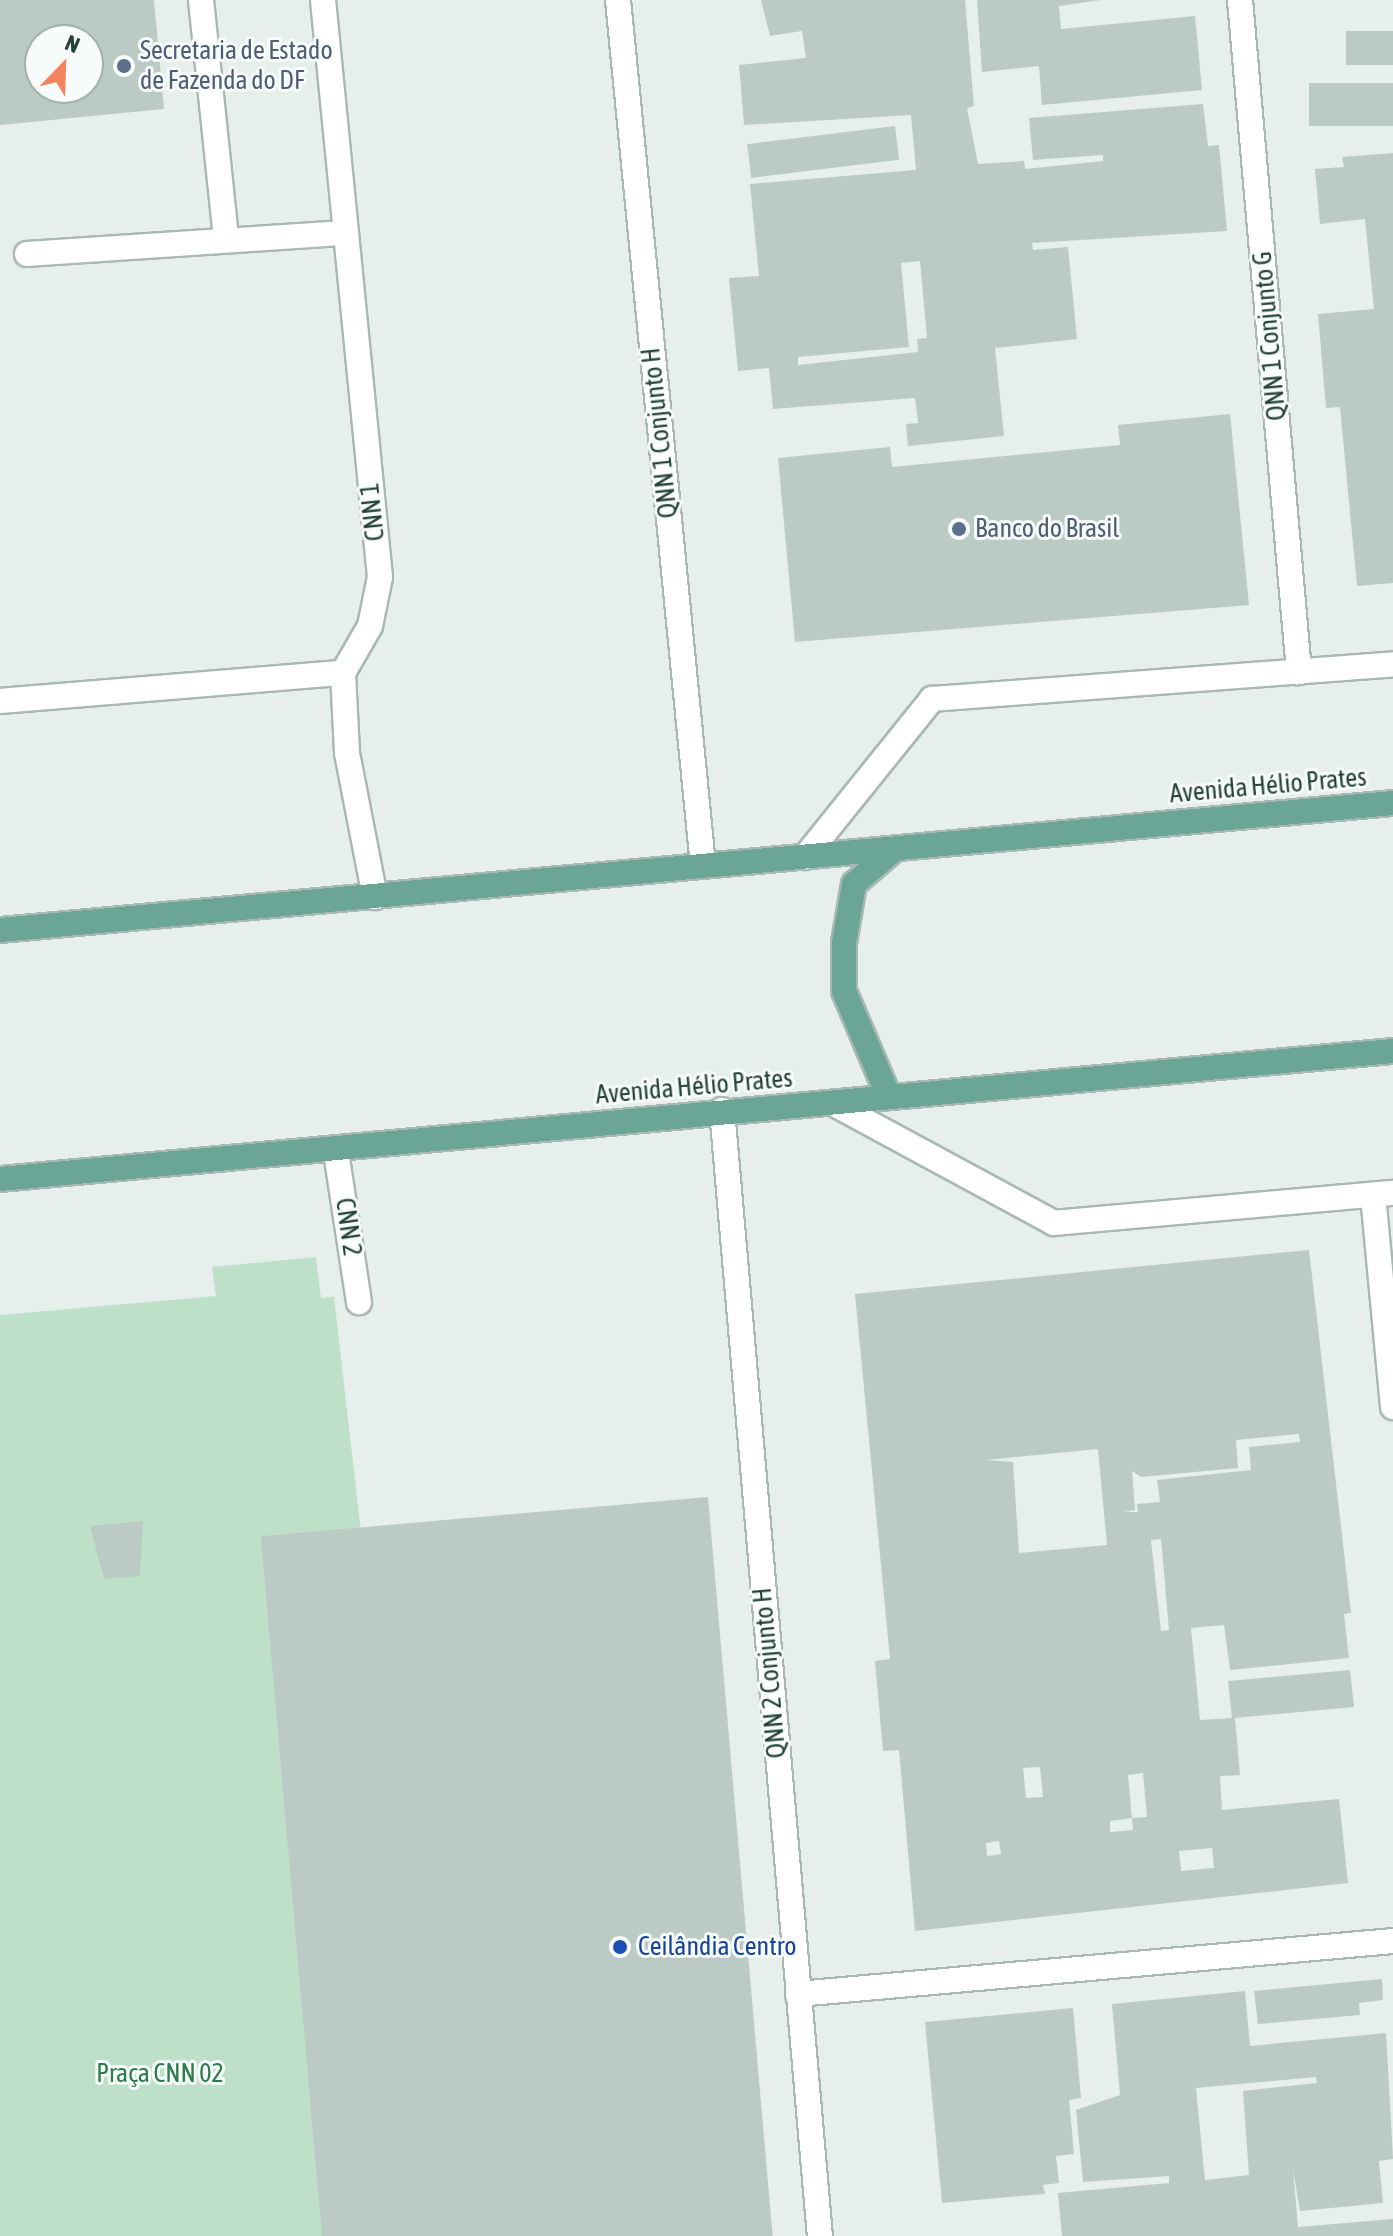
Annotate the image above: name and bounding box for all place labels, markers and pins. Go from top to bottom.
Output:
place label: Secretaria de Estado de Fazenda do DF [140,35,333,96]
marker: Secretaria de Estado de Fazenda do DF [115,57,133,75]
place label: Banco do Brasil [975,513,1119,545]
marker: Banco do Brasil [950,520,968,538]
place label: Ceilândia Centro [638,1931,797,1963]
marker: Ceilândia Centro [609,1936,631,1958]

